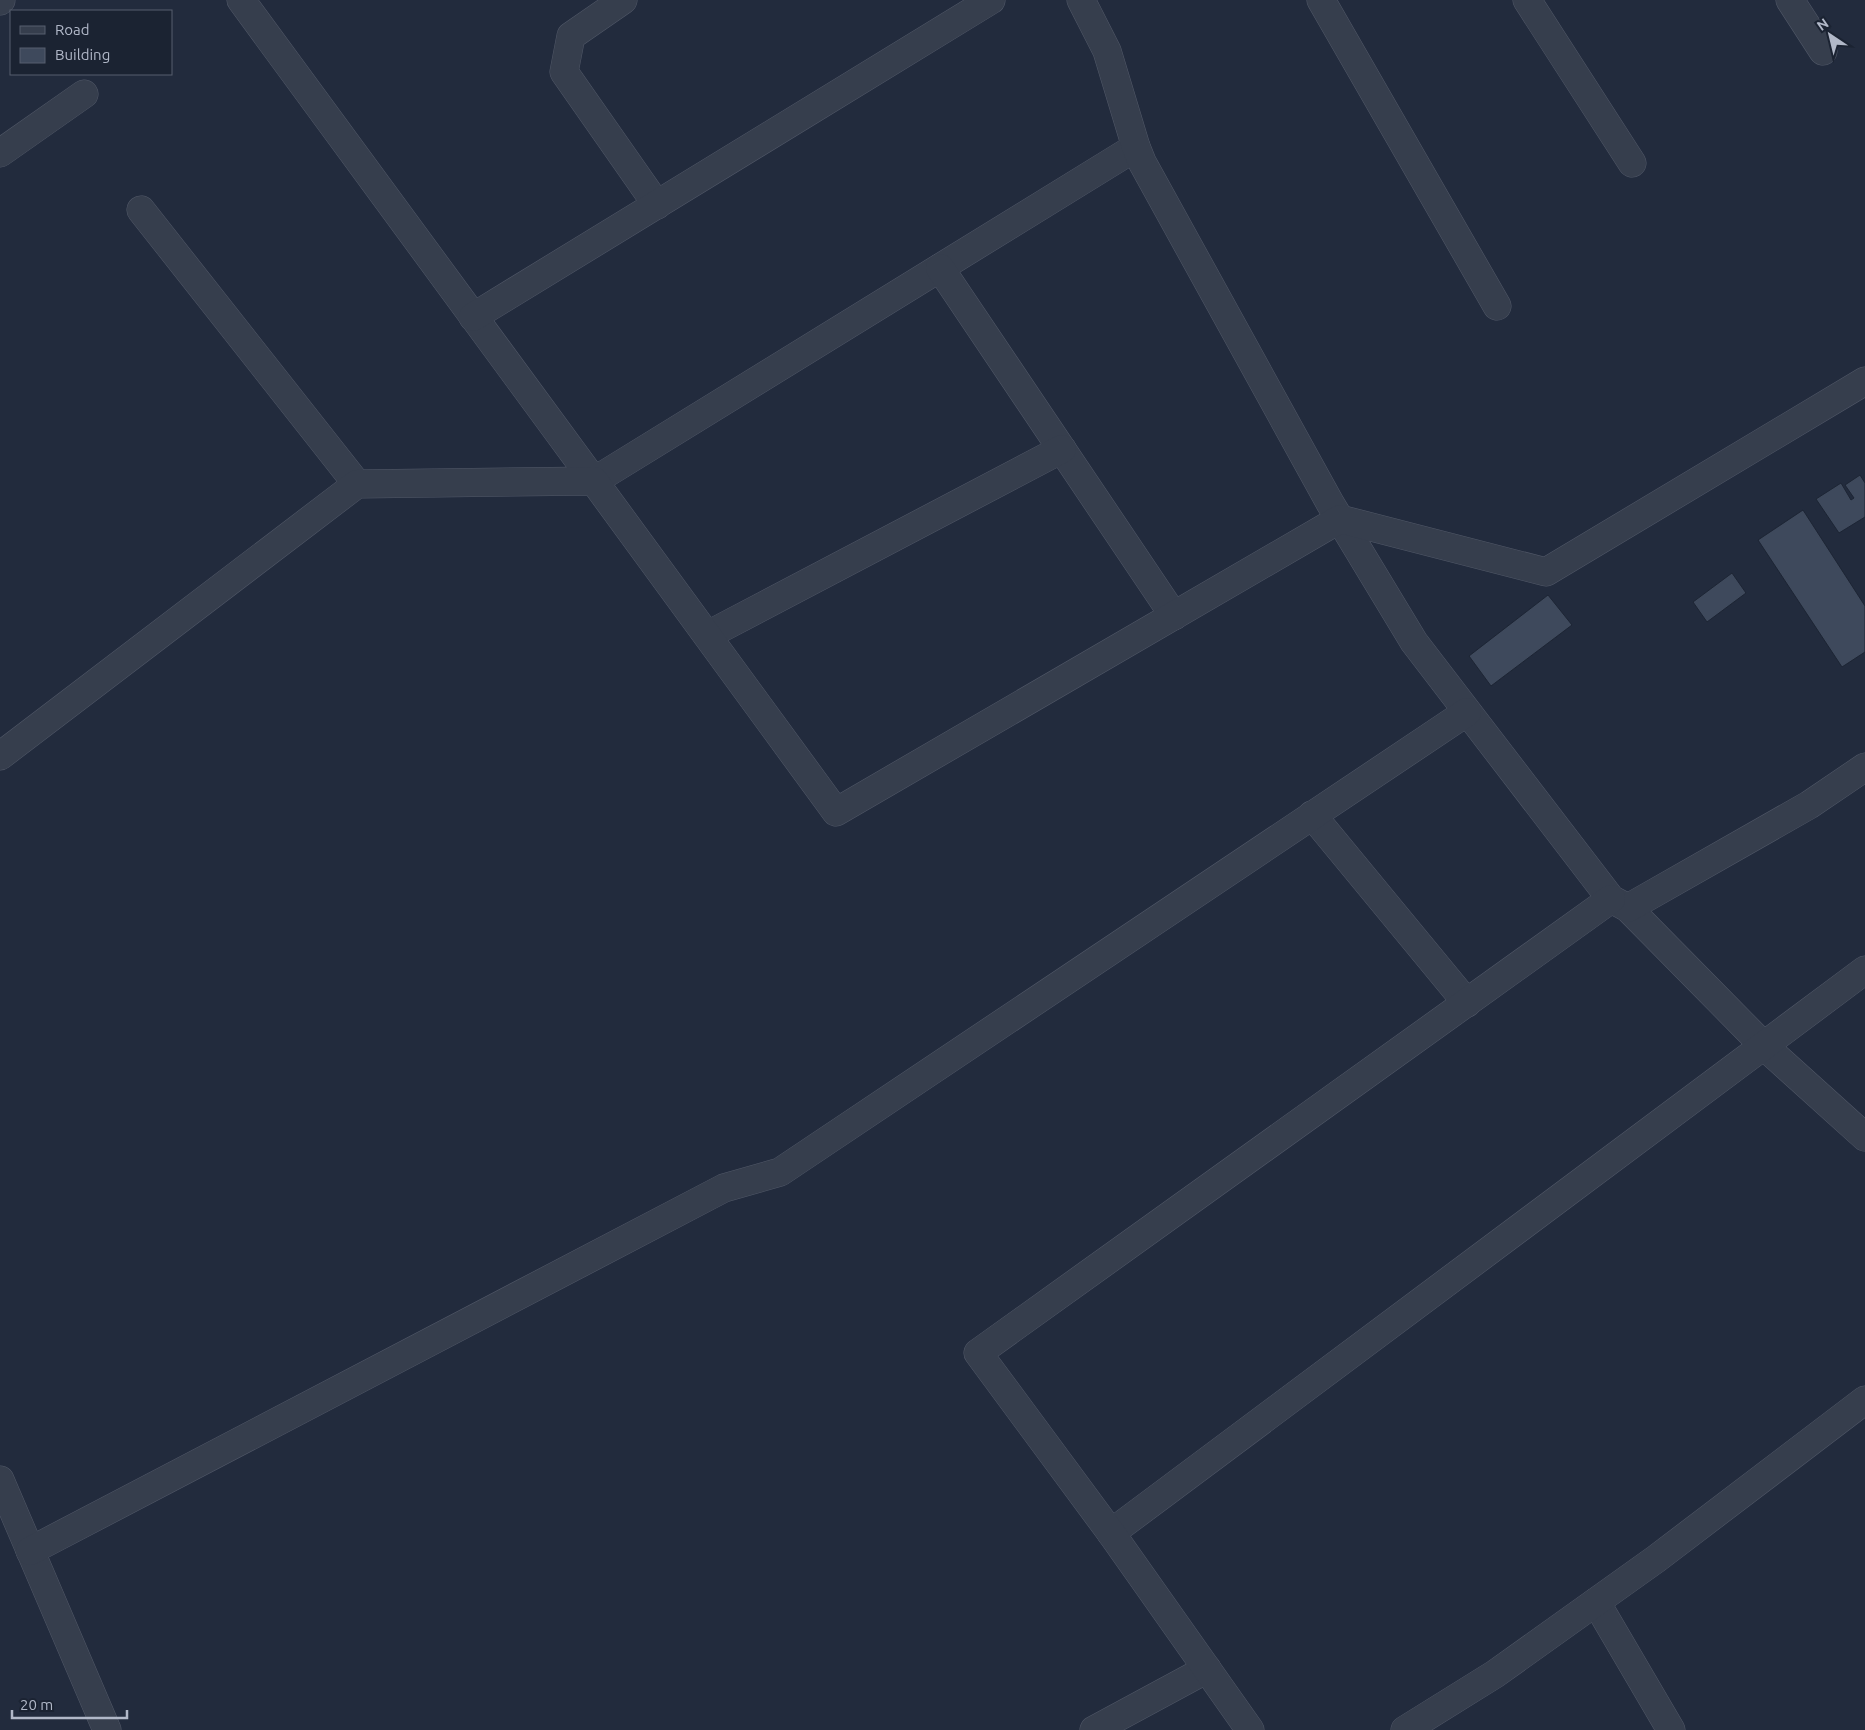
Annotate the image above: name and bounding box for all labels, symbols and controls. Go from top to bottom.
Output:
legend [10,10,172,75]
north arrow [1805,10,1855,60]
text: N [1814,15,1831,34]
text: Road [55,21,90,38]
text: Building [55,46,110,63]
scale bar [12,1688,128,1720]
text: 20 m [20,1696,53,1713]

